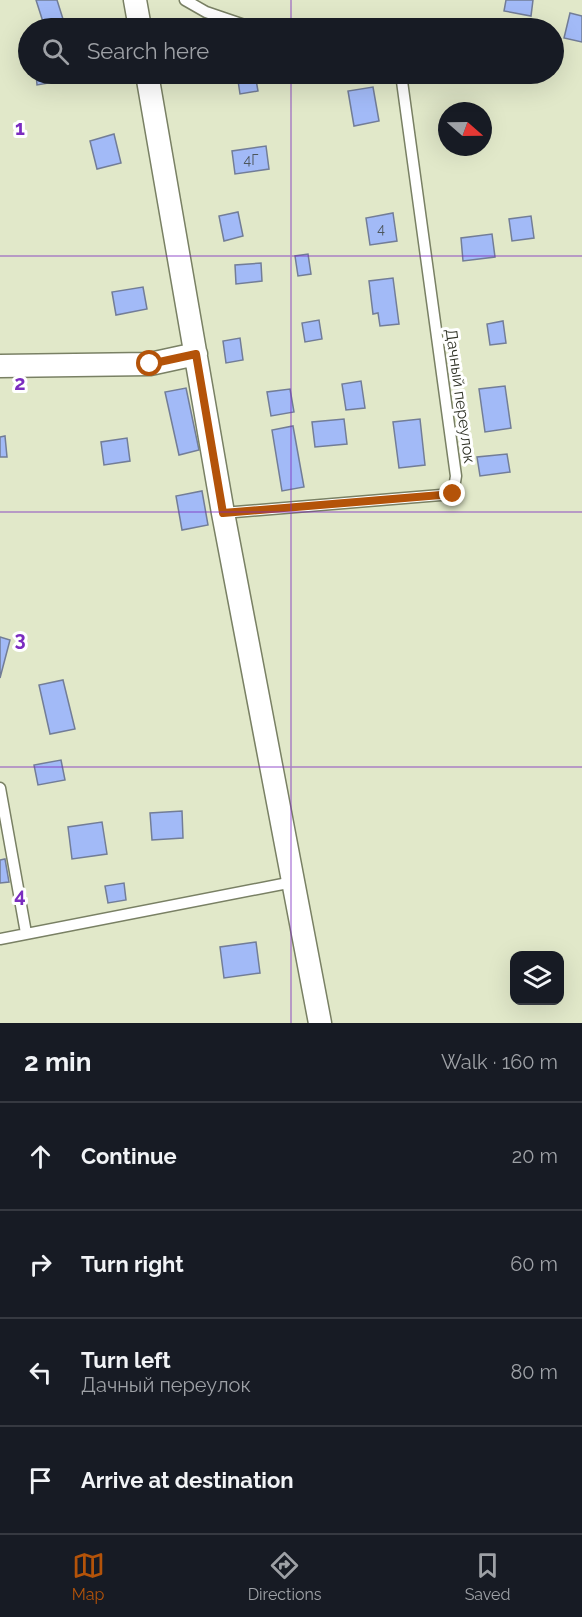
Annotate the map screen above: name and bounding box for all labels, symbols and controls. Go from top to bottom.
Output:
search box [18,18,564,84]
icon: search [39,35,72,68]
text: Search here [87,38,209,64]
north arrow [438,102,492,156]
text: 1 [15,116,25,140]
house number: 4Г [244,152,258,168]
house number: 4 [377,221,385,237]
street label: Дачный переулок [442,327,479,465]
route start [136,350,162,376]
text: 2 [14,371,26,395]
route end [439,480,465,506]
text: 3 [14,627,26,651]
text: 4 [14,883,26,907]
map controls [510,951,564,1005]
button: layers [510,951,564,1005]
text: 2 min [24,1047,91,1077]
text: Walk · 160 m [441,1050,558,1074]
icon: ahead [24,1140,57,1173]
text: Continue [81,1143,177,1169]
text: 20 m [512,1144,558,1168]
icon: right [24,1248,57,1281]
text: Turn right [81,1251,184,1277]
text: 60 m [510,1252,558,1276]
text: Turn left [81,1347,171,1373]
icon: left [24,1356,57,1389]
text: 80 m [510,1360,558,1384]
text: Дачный переулок [81,1373,251,1397]
icon: arrive [24,1464,57,1497]
text: Arrive at destination [81,1467,294,1493]
tab: Map [72,1549,105,1604]
tab: Directions [248,1549,322,1604]
tab: Saved [465,1549,510,1604]

